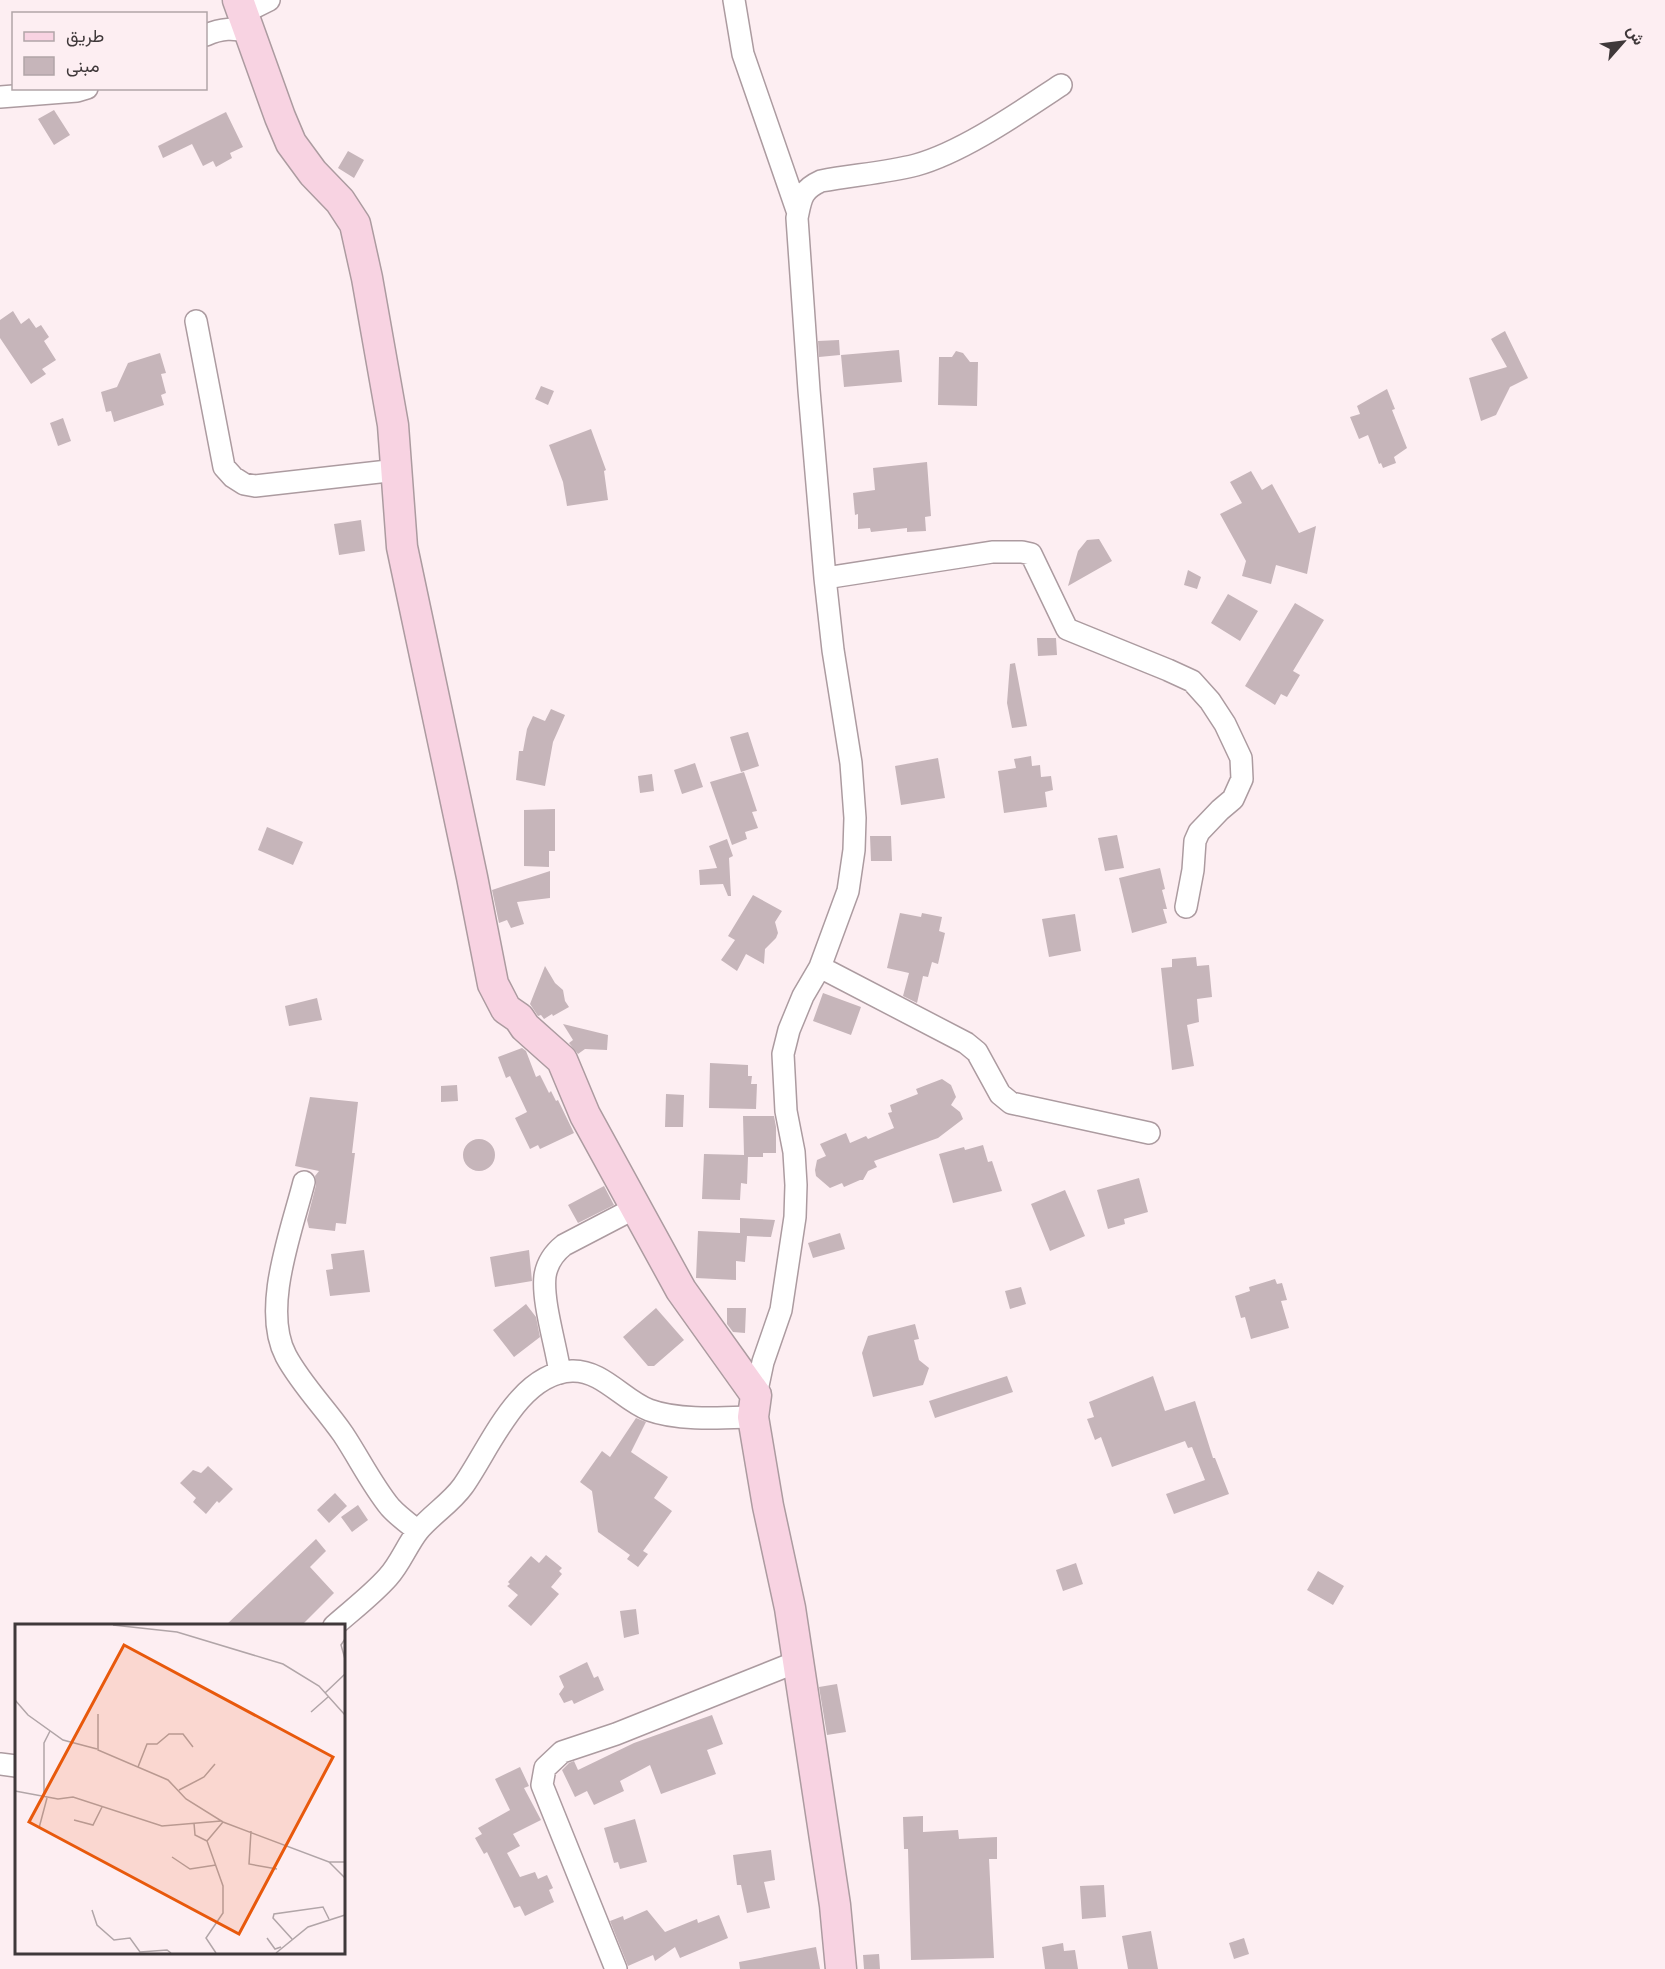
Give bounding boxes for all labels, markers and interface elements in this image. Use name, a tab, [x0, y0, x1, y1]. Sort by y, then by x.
legend	[12, 12, 207, 90]
north arrow	[1593, 12, 1653, 72]
text: ش	[1622, 22, 1649, 49]
text: طريق	[66, 25, 104, 47]
text: مبنى	[66, 55, 100, 77]
inset map	[15, 1624, 345, 1954]

